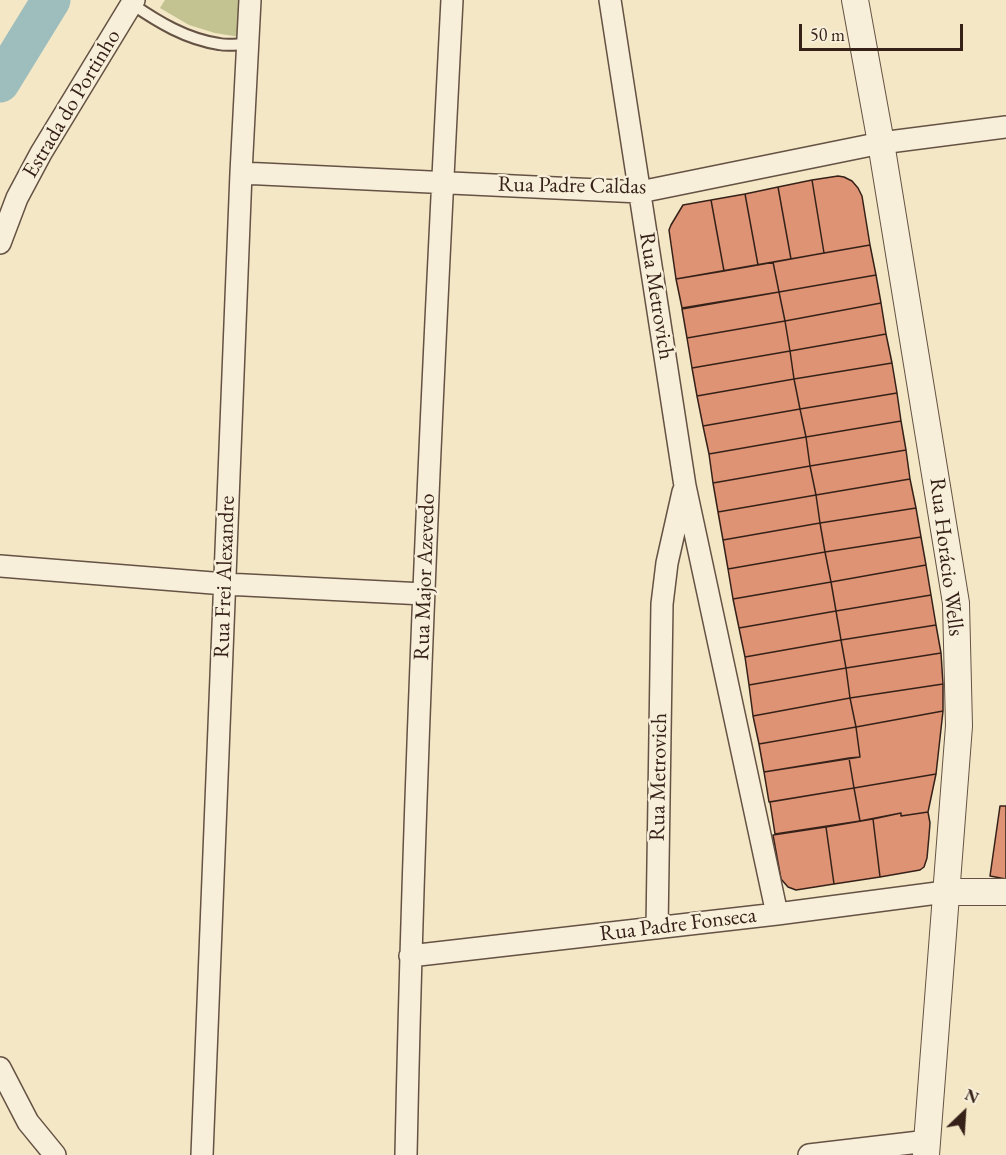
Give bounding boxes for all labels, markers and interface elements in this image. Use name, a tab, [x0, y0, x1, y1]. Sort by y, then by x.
scale bar	[802, 12, 966, 50]
text: 50 m	[810, 23, 845, 46]
street label: Estrada do Portinho	[17, 25, 127, 183]
street label: Rua Padre Caldas	[498, 172, 646, 200]
street label: Rua Metrovich	[633, 230, 679, 362]
street label: Rua Horácio Wells	[923, 476, 969, 638]
street label: Rua Major Azevedo	[409, 493, 441, 661]
street label: Rua Frei Alexandre	[209, 495, 241, 659]
street label: Rua Metrovich	[645, 713, 673, 841]
street label: Rua Padre Fonseca	[598, 902, 758, 948]
north arrow	[934, 1083, 994, 1143]
text: N	[962, 1084, 982, 1108]

